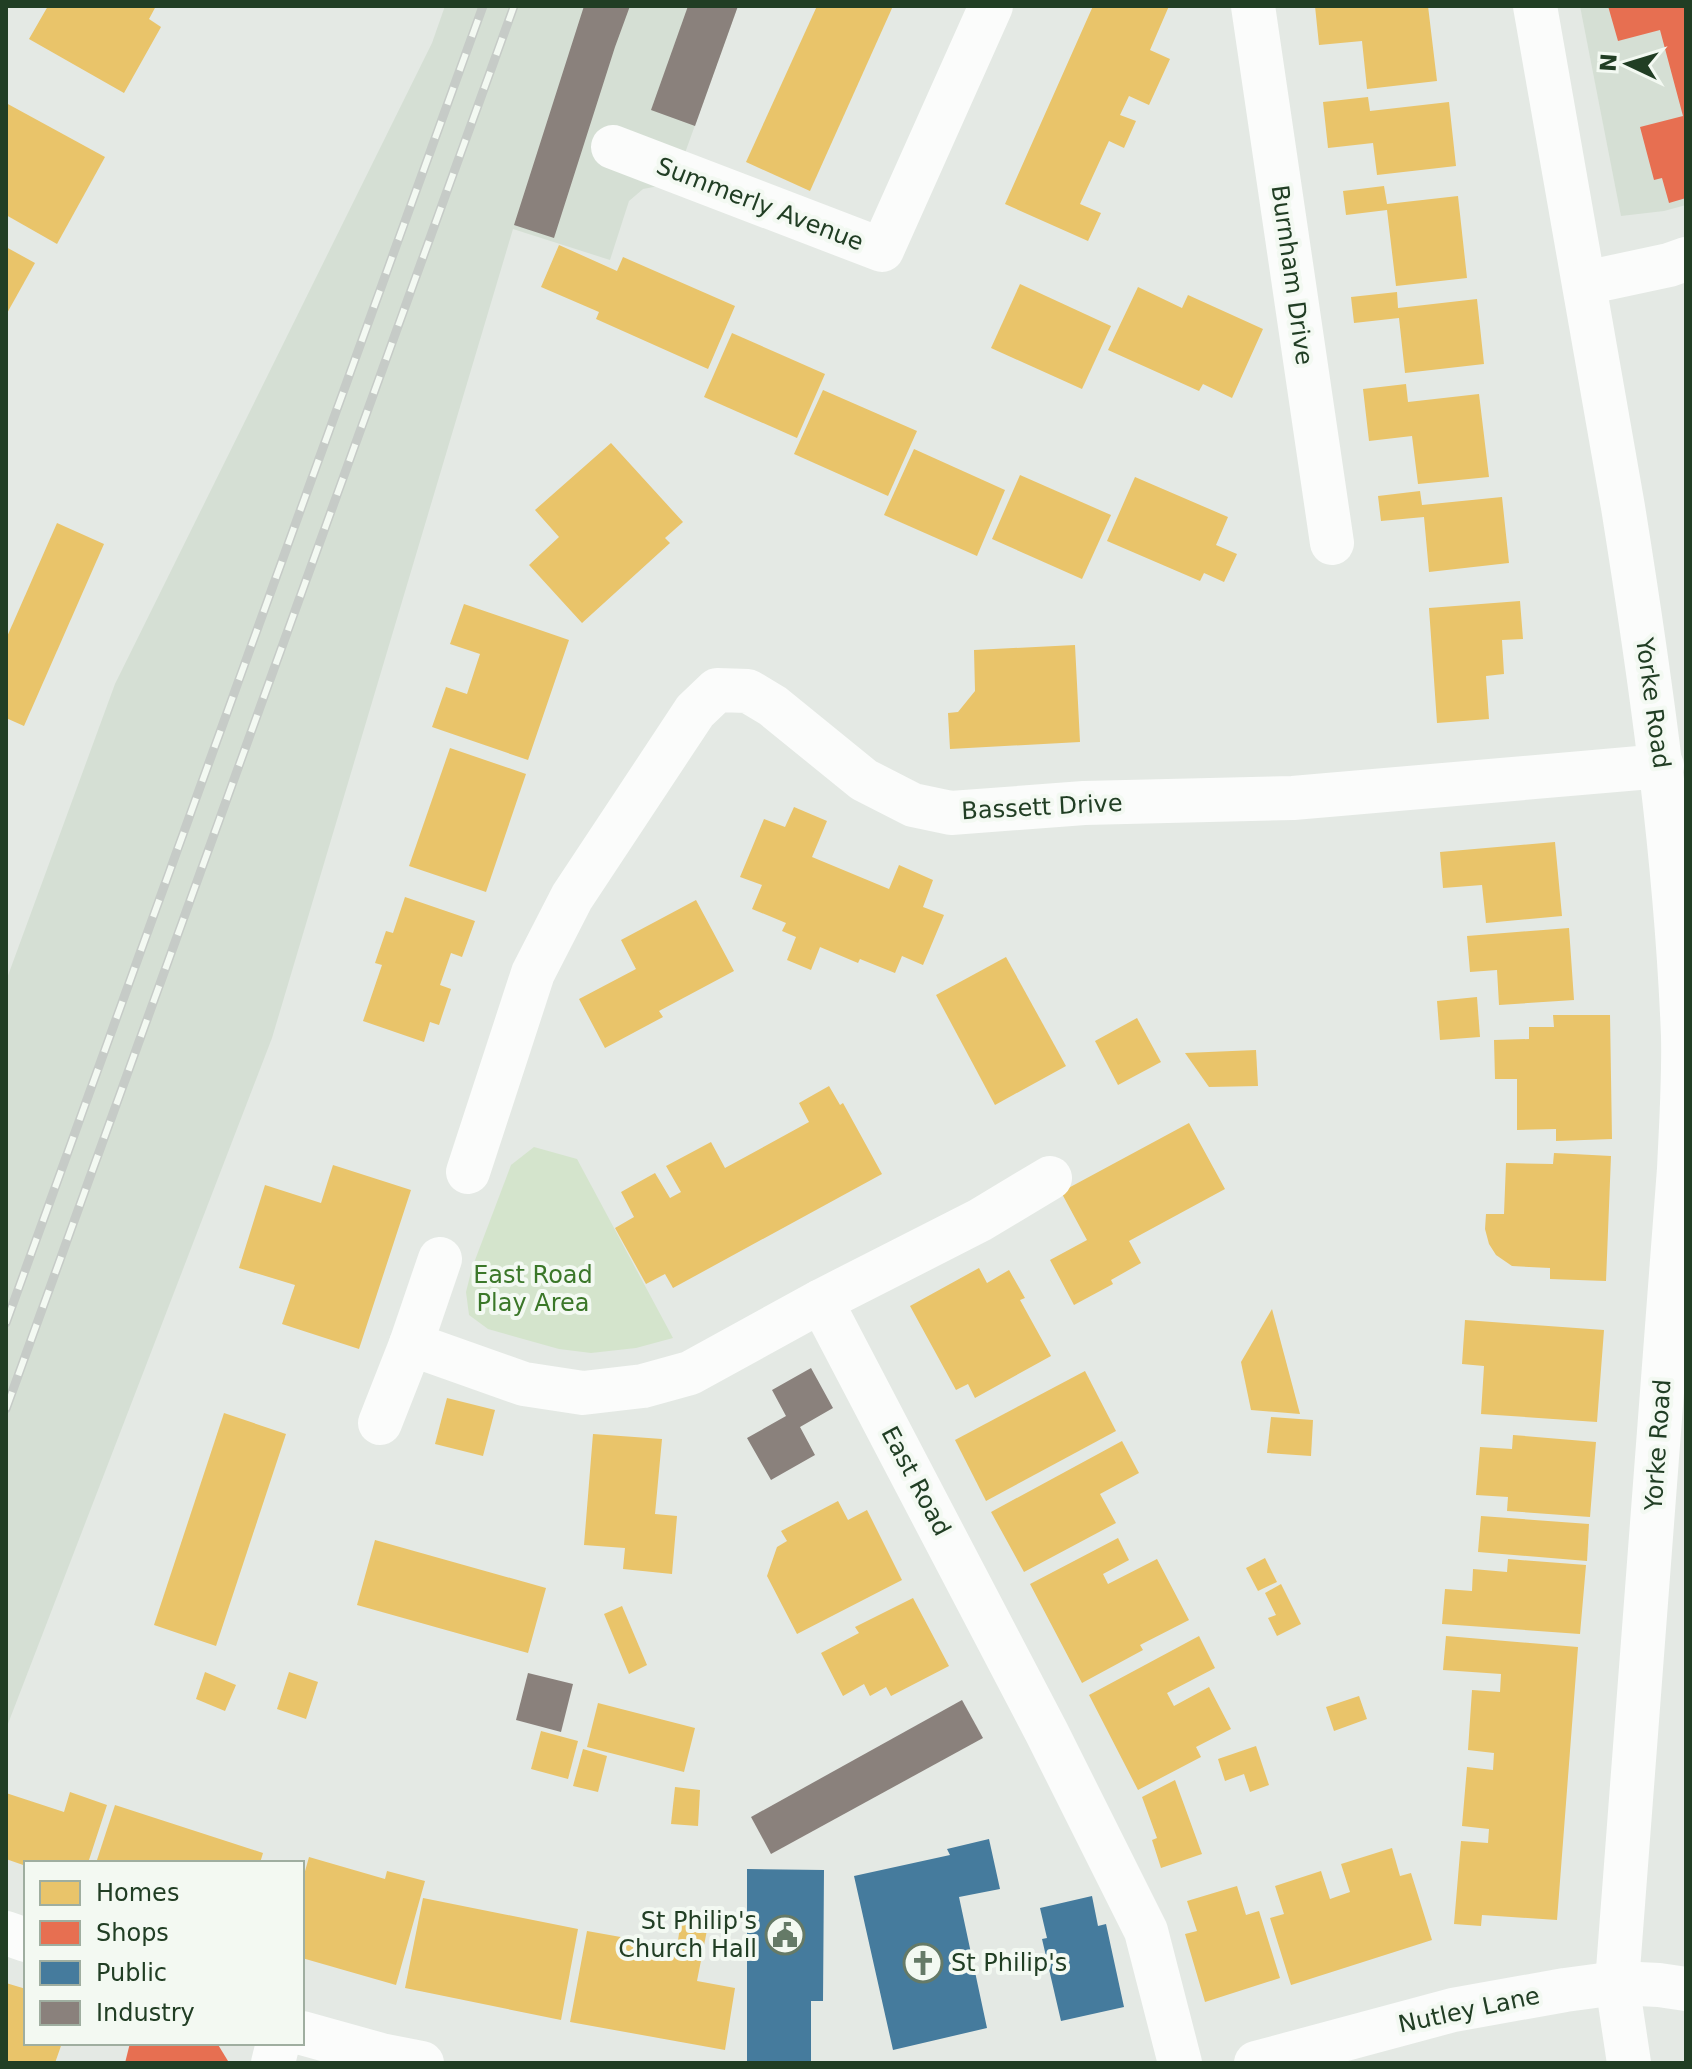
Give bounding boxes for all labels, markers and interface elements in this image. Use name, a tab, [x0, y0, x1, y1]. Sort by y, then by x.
north arrow	[1588, 24, 1668, 104]
text: N	[1595, 53, 1622, 73]
street label: Summerly Avenue	[653, 152, 867, 256]
street label: Burnham Drive	[1266, 183, 1318, 367]
street label: Yorke Road	[1630, 635, 1676, 770]
street label: Bassett Drive	[961, 789, 1123, 825]
park label: East Road Play Area	[473, 1261, 593, 1317]
street label: Yorke Road	[1639, 1378, 1677, 1513]
street label: East Road	[876, 1422, 956, 1540]
legend	[24, 1861, 304, 2045]
text: Homes	[96, 1879, 179, 1907]
place label: St Philip's Church Hall	[618, 1907, 757, 1963]
public building icon: St Philip's Church Hall	[764, 1914, 806, 1956]
text: Shops	[96, 1919, 169, 1947]
church icon: St Philip's	[902, 1942, 944, 1984]
place label: St Philip's	[951, 1949, 1067, 1977]
text: Public	[96, 1959, 167, 1987]
street label: Nutley Lane	[1396, 1981, 1542, 2039]
text: Industry	[96, 1999, 195, 2027]

